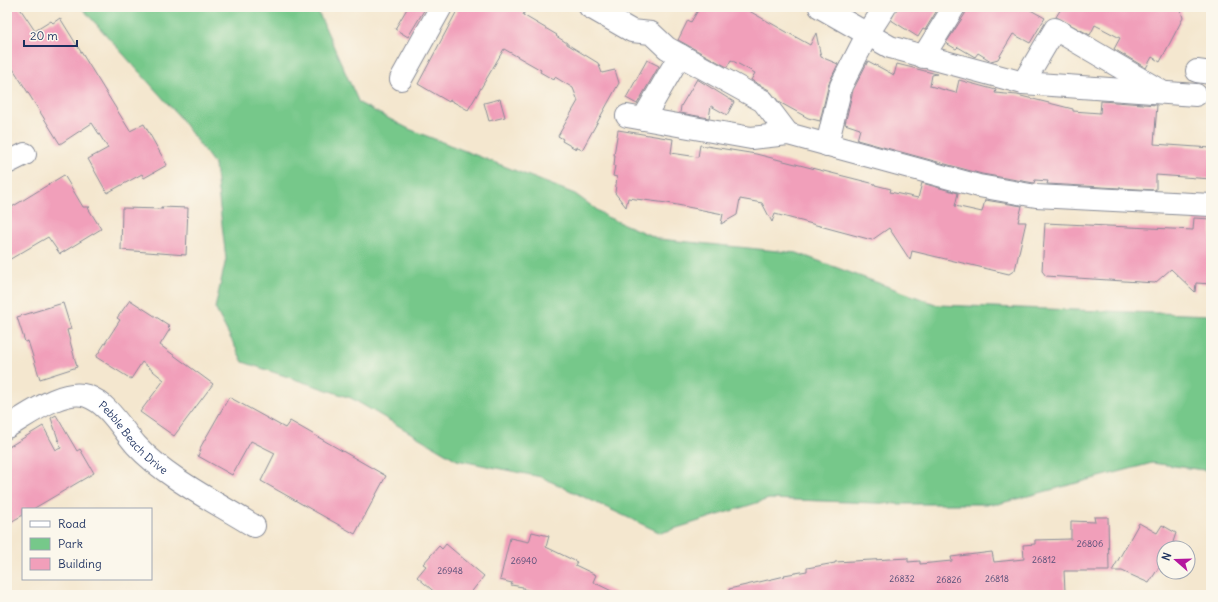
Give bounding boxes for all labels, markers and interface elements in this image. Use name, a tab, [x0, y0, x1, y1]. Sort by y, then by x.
scale bar	[24, 22, 77, 48]
text: 20 m	[30, 28, 58, 43]
street label: Pebble Beach Drive	[96, 398, 171, 477]
legend	[22, 508, 152, 580]
text: Road	[58, 516, 86, 531]
text: Park	[58, 536, 83, 551]
house number: 26806	[1077, 538, 1103, 549]
north arrow	[1156, 540, 1196, 580]
text: N	[1159, 551, 1174, 563]
house number: 26812	[1032, 554, 1056, 565]
house number: 26940	[511, 555, 537, 566]
text: Building	[58, 556, 102, 571]
house number: 26948	[437, 565, 463, 576]
house number: 26832	[889, 573, 915, 584]
house number: 26818	[985, 573, 1009, 584]
house number: 26826	[936, 574, 962, 585]

